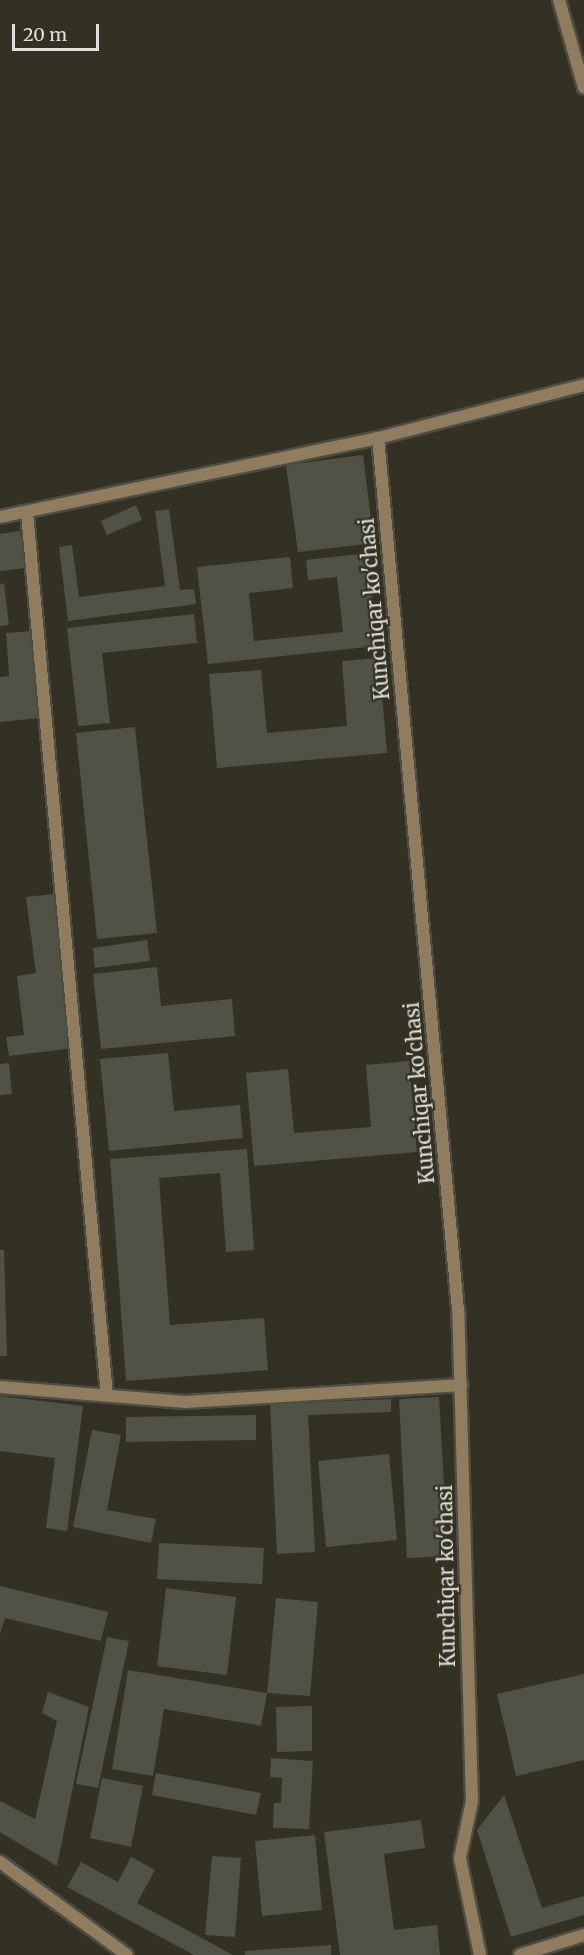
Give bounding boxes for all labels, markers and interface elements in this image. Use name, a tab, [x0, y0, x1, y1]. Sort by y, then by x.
scale bar	[15, 12, 102, 50]
text: 20 m	[23, 23, 67, 46]
street label: Kunchiqar ko'chasi	[354, 517, 394, 701]
street label: Kunchiqar ko'chasi	[399, 1001, 439, 1185]
street label: Kunchiqar ko'chasi	[432, 1485, 460, 1667]

